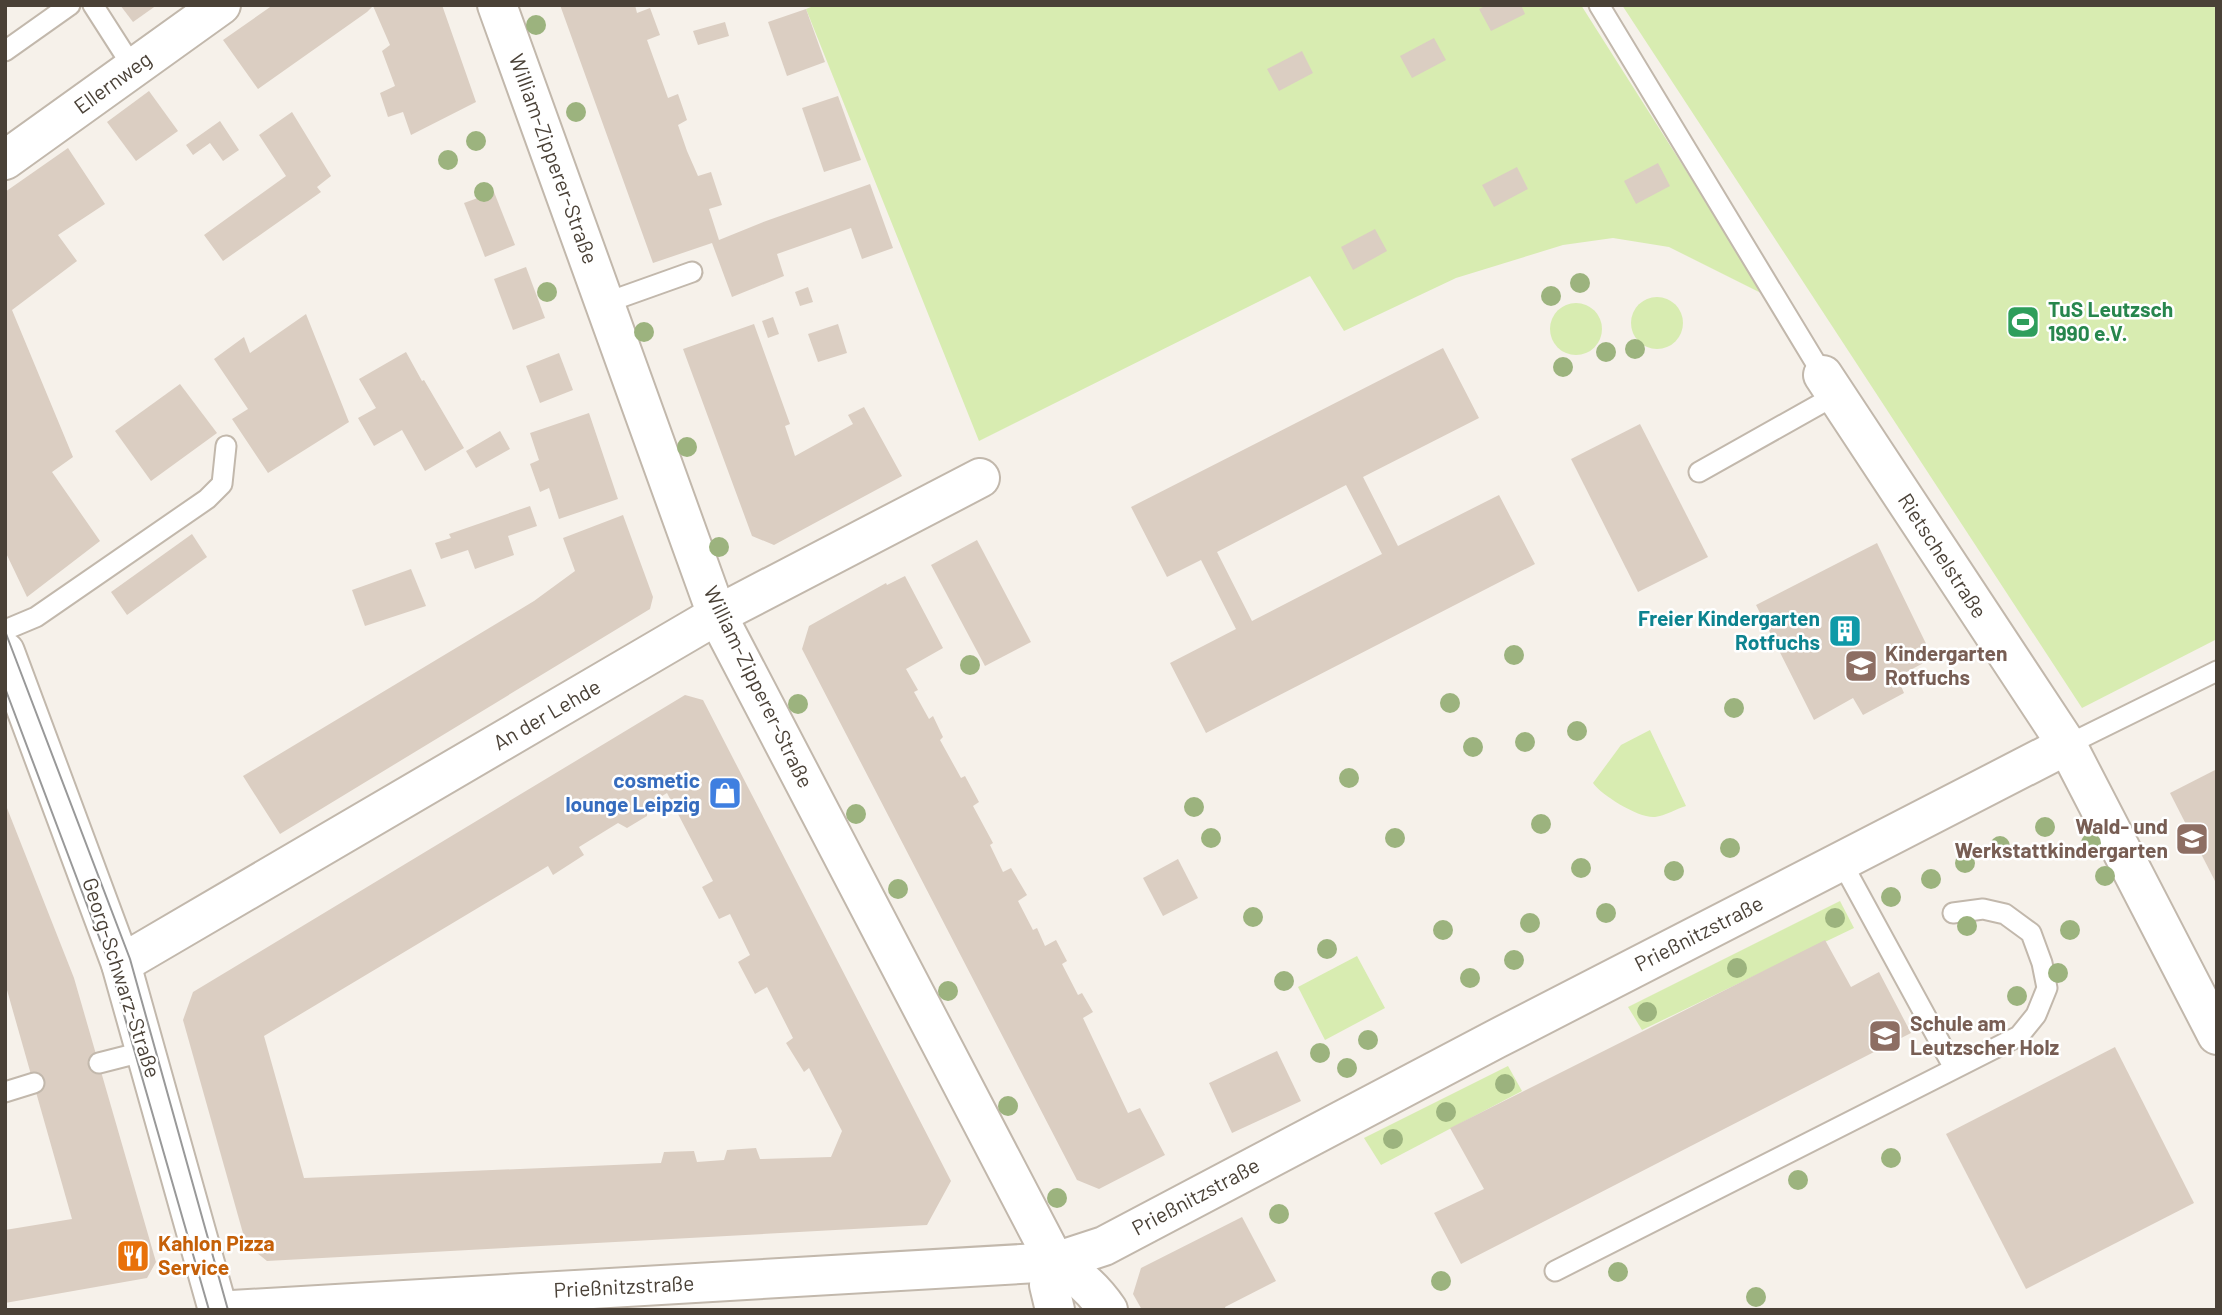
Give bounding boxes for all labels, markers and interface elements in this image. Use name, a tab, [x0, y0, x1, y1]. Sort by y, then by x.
street label: Ellernweg	[69, 45, 156, 118]
street label: William-Zipperer-Straße	[505, 50, 604, 267]
place label: TuS Leutzsch 1990 e.V.	[2048, 296, 2173, 345]
sports icon: TuS Leutzsch 1990 e.V.	[2004, 303, 2042, 341]
street label: Rietschelstraße	[1894, 488, 1993, 622]
street label: William-Zipperer-Straße	[699, 581, 819, 792]
place label: Freier Kindergarten Rotfuchs	[1638, 605, 1820, 654]
building icon: Freier Kindergarten Rotfuchs	[1826, 612, 1864, 650]
place label: Kindergarten Rotfuchs	[1885, 640, 2008, 689]
school or university icon: Kindergarten Rotfuchs	[1842, 647, 1880, 685]
street label: An der Lehde	[488, 673, 604, 754]
place label: cosmetic lounge Leipzig	[565, 767, 700, 816]
shop icon: cosmetic lounge Leipzig	[706, 774, 744, 812]
place label: Wald- und Werkstattkindergarten	[1954, 813, 2168, 862]
school or university icon: Wald- und Werkstattkindergarten	[2173, 820, 2211, 858]
street label: Georg-Schwarz-Straße	[78, 874, 167, 1081]
street label: Prießnitzstraße	[1630, 890, 1767, 976]
place label: Schule am Leutzscher Holz	[1910, 1010, 2060, 1059]
school or university icon: Schule am Leutzscher Holz	[1866, 1017, 1904, 1055]
street label: Prießnitzstraße	[1127, 1152, 1263, 1240]
place label: Kahlon Pizza Service	[158, 1230, 275, 1279]
restaurant icon: Kahlon Pizza Service	[114, 1237, 152, 1275]
street label: Prießnitzstraße	[553, 1269, 695, 1302]

